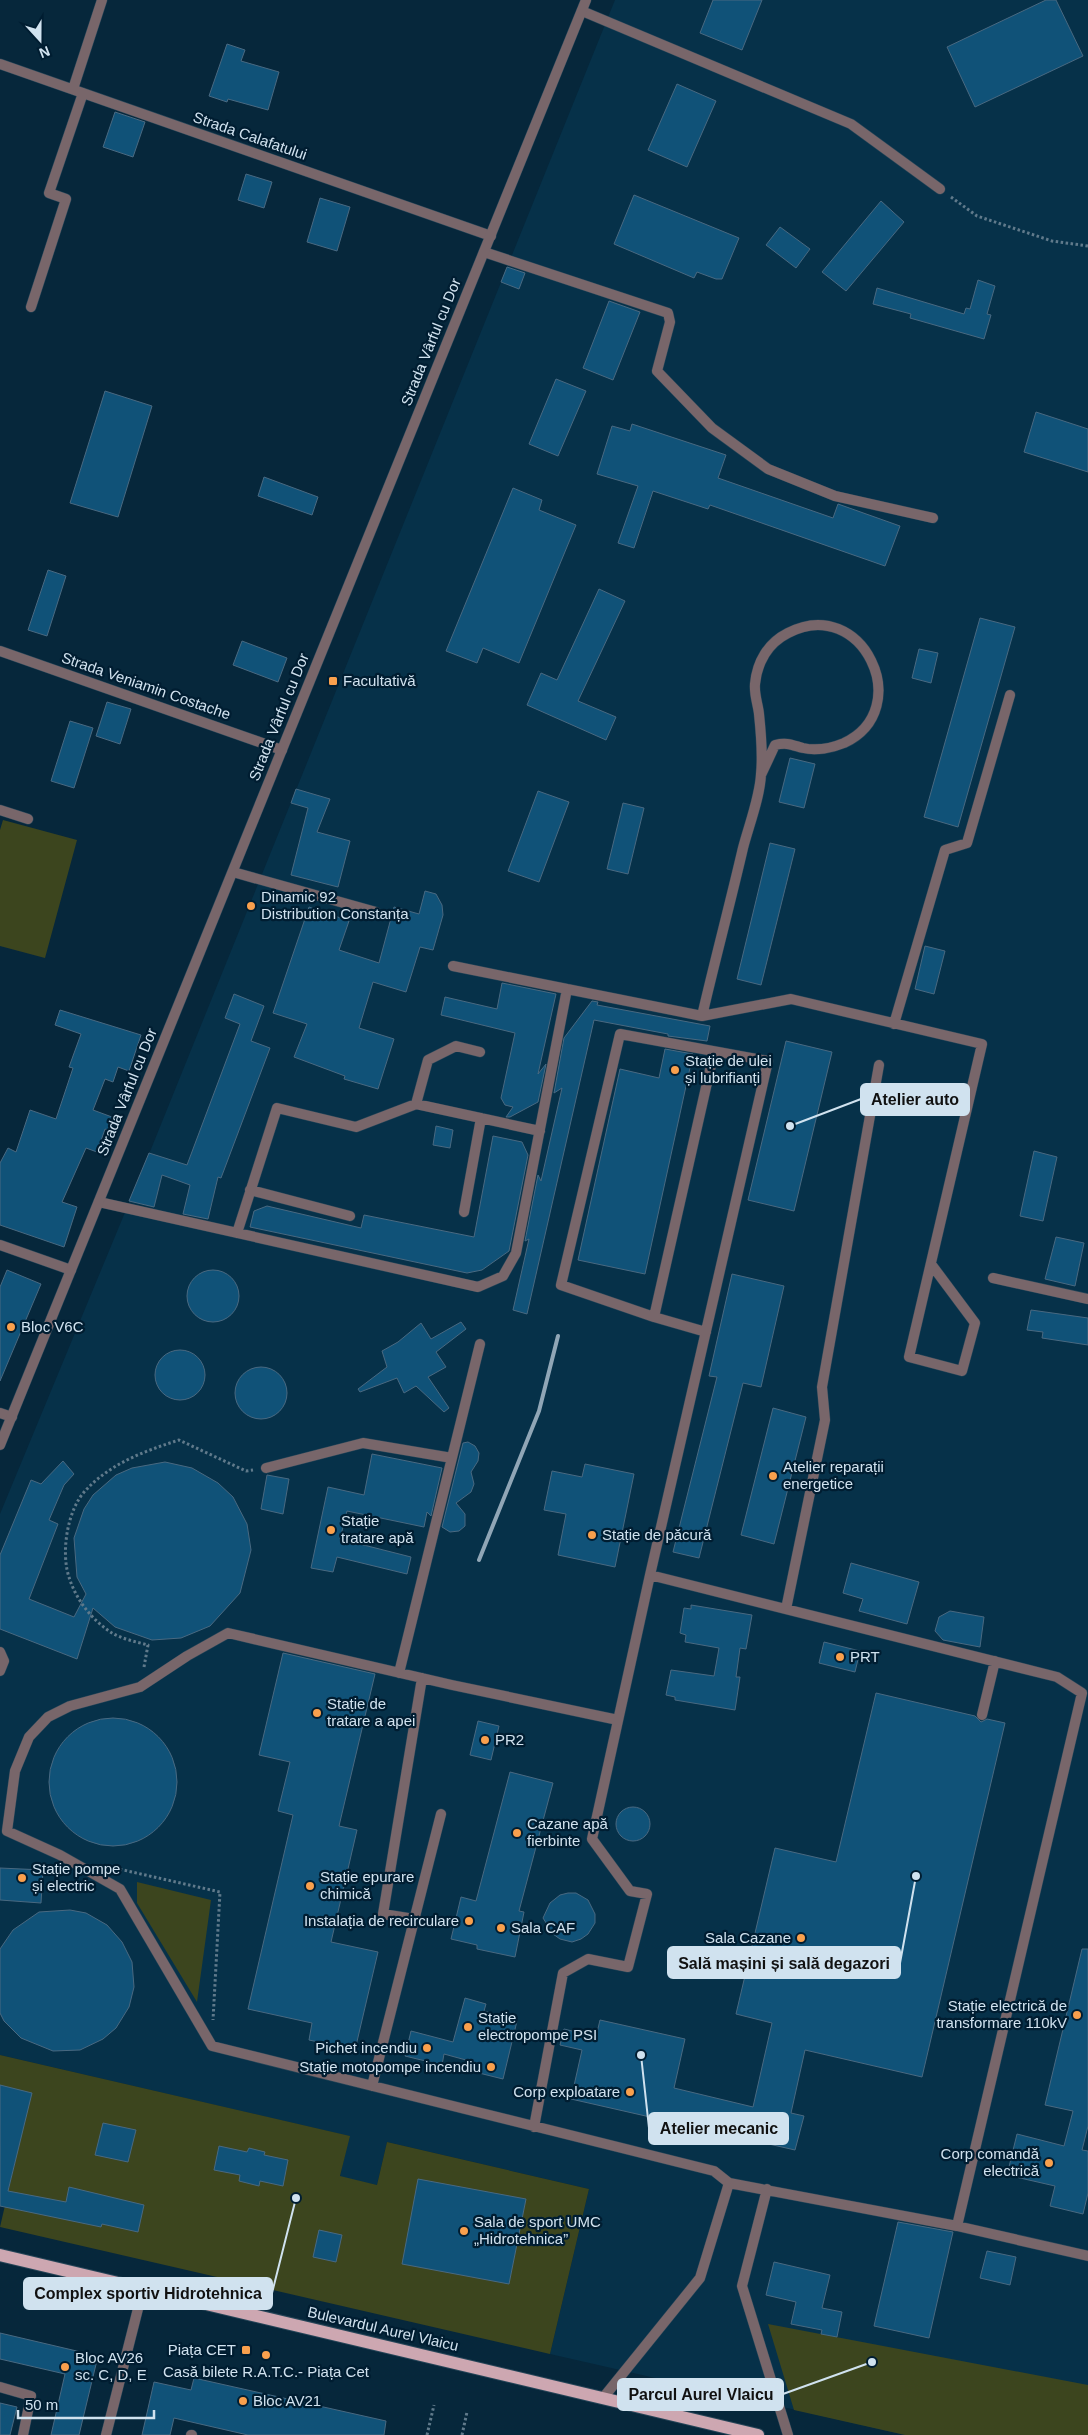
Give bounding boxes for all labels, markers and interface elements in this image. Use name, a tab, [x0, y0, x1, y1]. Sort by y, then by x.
north arrow	[15, 15, 65, 65]
text: N	[37, 43, 52, 61]
street label: Strada Calafatului	[191, 108, 309, 163]
street label: Strada Vârful cu Dor	[397, 276, 464, 408]
street label: Strada Veniamin Costache	[59, 649, 233, 722]
street label: Strada Vârful cu Dor	[245, 651, 312, 783]
place label: Facultativă	[343, 672, 416, 689]
marker: Facultativă	[327, 675, 339, 687]
place label: Dinamic 92 Distribution Constanța	[261, 888, 409, 922]
marker: Dinamic 92 Distribution Constanța	[245, 900, 257, 912]
street label: Strada Vârful cu Dor	[93, 1026, 160, 1158]
place label: Stație de ulei și lubrifianți	[685, 1052, 772, 1086]
marker: Stație de ulei și lubrifianți	[669, 1064, 681, 1076]
callout: Atelier auto	[861, 1084, 969, 1115]
text: Atelier auto	[871, 1091, 959, 1108]
place label: Bloc V6C	[21, 1318, 84, 1335]
marker: Bloc V6C	[5, 1321, 17, 1333]
place label: Atelier reparații energetice	[783, 1458, 884, 1492]
marker: Atelier reparații energetice	[767, 1470, 779, 1482]
place label: Stație tratare apă	[341, 1512, 414, 1546]
marker: Stație tratare apă	[325, 1524, 337, 1536]
place label: Stație de păcură	[602, 1526, 712, 1543]
marker: Stație de păcură	[586, 1529, 598, 1541]
place label: PRT	[850, 1648, 880, 1665]
marker: PRT	[834, 1651, 846, 1663]
place label: Stație de tratare a apei	[327, 1695, 415, 1729]
marker: Stație de tratare a apei	[311, 1707, 323, 1719]
place label: PR2	[495, 1731, 524, 1748]
marker: PR2	[479, 1734, 491, 1746]
place label: Cazane apă fierbinte	[527, 1815, 609, 1849]
marker: Cazane apă fierbinte	[511, 1827, 523, 1839]
place label: Stație pompe și electric	[32, 1860, 120, 1894]
place label: Stație epurare chimică	[320, 1868, 414, 1902]
marker: Stație pompe și electric	[16, 1872, 28, 1884]
marker: Stație epurare chimică	[304, 1880, 316, 1892]
place label: Instalația de recirculare	[304, 1912, 459, 1929]
marker: Instalația de recirculare	[463, 1915, 475, 1927]
place label: Sala CAF	[511, 1919, 575, 1936]
marker: Sala CAF	[495, 1922, 507, 1934]
place label: Sala Cazane	[705, 1929, 791, 1946]
marker: Sala Cazane	[795, 1932, 807, 1944]
callout: Sală mașini și sală degazori	[668, 1947, 900, 1978]
text: Sală mașini și sală degazori	[678, 1955, 890, 1972]
place label: Stație electrică de transformare 110kV	[936, 1997, 1067, 2031]
place label: Stație electropompe PSI	[478, 2009, 597, 2043]
marker: Stație electrică de transformare 110kV	[1071, 2009, 1083, 2021]
marker: Stație electropompe PSI	[462, 2021, 474, 2033]
place label: Pichet incendiu	[315, 2039, 417, 2056]
marker: Pichet incendiu	[421, 2042, 433, 2054]
place label: Stație motopompe incendiu	[299, 2058, 481, 2075]
marker: Stație motopompe incendiu	[485, 2061, 497, 2073]
place label: Corp exploatare	[513, 2083, 620, 2100]
marker: Corp exploatare	[624, 2086, 636, 2098]
callout: Atelier mecanic	[649, 2113, 788, 2144]
text: Atelier mecanic	[660, 2120, 778, 2137]
place label: Corp comandă electrică	[941, 2145, 1040, 2179]
marker: Corp comandă electrică	[1043, 2157, 1055, 2169]
place label: Sala de sport UMC „Hidrotehnica”	[474, 2213, 601, 2247]
marker: Sala de sport UMC „Hidrotehnica”	[458, 2225, 470, 2237]
callout: Complex sportiv Hidrotehnica	[24, 2278, 272, 2309]
text: Complex sportiv Hidrotehnica	[34, 2285, 262, 2302]
street label: Bulevardul Aurel Vlaicu	[306, 2303, 460, 2354]
place label: Piața CET	[168, 2341, 236, 2358]
marker: Piața CET	[240, 2344, 252, 2356]
place label: Bloc AV26 sc. C, D, E	[75, 2349, 147, 2383]
marker: Casă bilete R.A.T.C.- Piața Cet	[260, 2349, 272, 2361]
marker: Bloc AV26 sc. C, D, E	[59, 2361, 71, 2373]
place label: Casă bilete R.A.T.C.- Piața Cet	[163, 2363, 370, 2380]
callout: Parcul Aurel Vlaicu	[618, 2379, 783, 2410]
text: Parcul Aurel Vlaicu	[628, 2386, 774, 2403]
scale bar	[18, 2388, 154, 2420]
place label: Bloc AV21	[253, 2392, 321, 2409]
marker: Bloc AV21	[237, 2395, 249, 2407]
text: 50 m	[25, 2396, 58, 2413]

